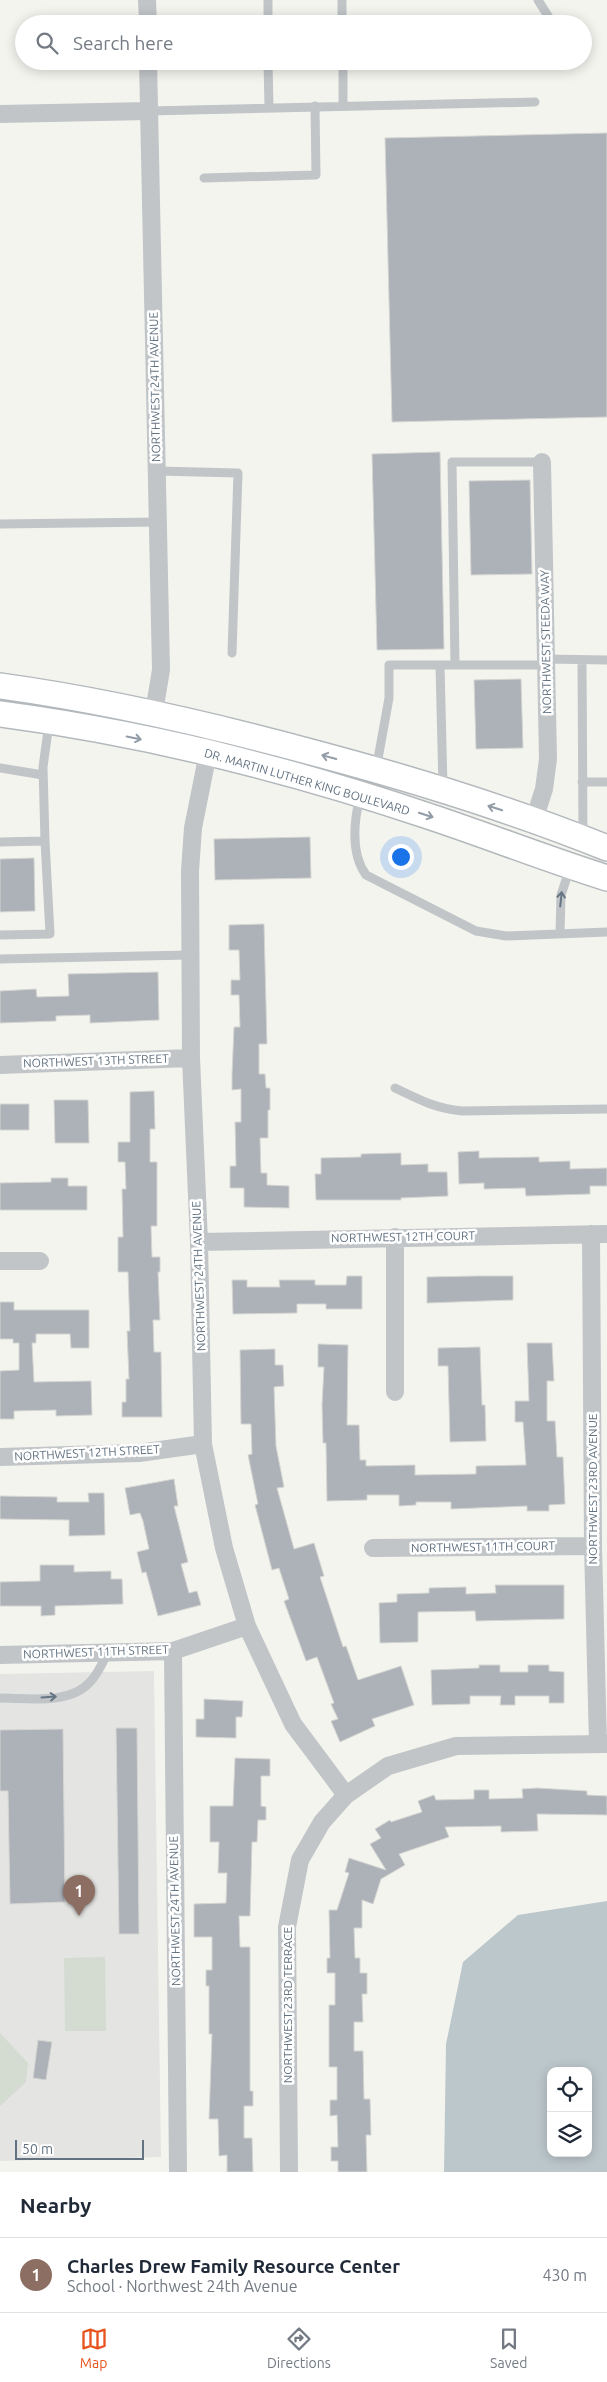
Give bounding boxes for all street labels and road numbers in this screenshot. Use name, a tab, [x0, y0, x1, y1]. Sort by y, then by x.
street label: NORTHWEST 24TH AVENUE	[147, 312, 162, 462]
street label: NORTHWEST STEEDA WAY	[538, 570, 553, 714]
street label: DR. MARTIN LUTHER KING BOULEVARD	[203, 746, 411, 817]
street label: NORTHWEST 13TH STREET	[23, 1051, 169, 1070]
street label: NORTHWEST 24TH AVENUE	[189, 1200, 208, 1351]
street label: NORTHWEST 12TH COURT	[331, 1229, 475, 1244]
street label: NORTHWEST 23RD AVENUE	[586, 1413, 599, 1565]
street label: NORTHWEST 12TH STREET	[14, 1442, 160, 1463]
street label: NORTHWEST 11TH COURT	[411, 1539, 555, 1554]
street label: NORTHWEST 11TH STREET	[23, 1642, 169, 1661]
street label: NORTHWEST 24TH AVENUE	[167, 1836, 182, 1986]
street label: NORTHWEST 23RD TERRACE	[281, 1926, 294, 2083]

